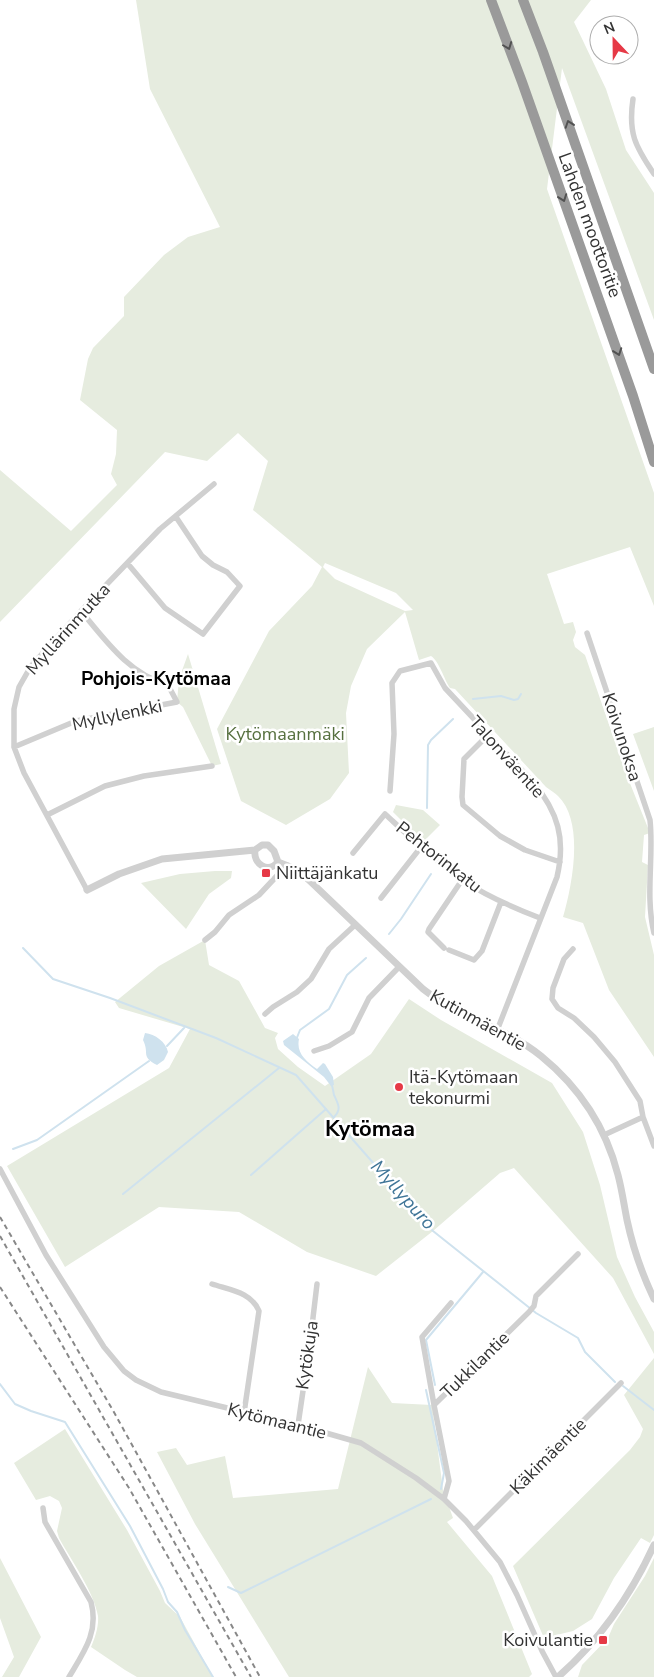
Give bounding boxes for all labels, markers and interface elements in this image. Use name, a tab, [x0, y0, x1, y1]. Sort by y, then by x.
north arrow	[589, 15, 639, 65]
text: N	[601, 18, 618, 39]
one-way arrow	[502, 41, 512, 49]
one-way arrow	[565, 121, 575, 129]
street label: Lahden moottoritie	[553, 149, 627, 301]
one-way arrow	[558, 194, 568, 202]
one-way arrow	[612, 347, 622, 355]
street label: Myllärinmutka	[20, 578, 116, 680]
district label: Pohjois-Kytömaa	[81, 666, 231, 692]
street label: Koivunoksa	[596, 690, 648, 784]
street label: Myllylenkki	[70, 694, 164, 736]
street label: Talonväentie	[464, 711, 550, 803]
park label: Kytömaanmäki	[225, 722, 345, 746]
street label: Pehtorinkatu	[391, 816, 487, 898]
place label: Niittäjänkatu	[276, 861, 378, 885]
marker: Niittäjänkatu	[260, 867, 272, 879]
street label: Kutinmäentie	[426, 984, 530, 1056]
place label: Itä-Kytömaan tekonurmi	[409, 1065, 518, 1110]
marker: Itä-Kytömaan tekonurmi	[393, 1081, 405, 1093]
district label: Kytömaa	[325, 1114, 415, 1144]
water label: Myllypuro	[365, 1154, 441, 1236]
street label: Kytökuja	[290, 1319, 324, 1391]
street label: Tukkilantie	[435, 1326, 515, 1404]
street label: Kytömaantie	[225, 1397, 329, 1445]
street label: Käkimäentie	[505, 1413, 591, 1499]
place label: Koivulantie	[503, 1628, 593, 1652]
marker: Koivulantie	[597, 1634, 609, 1646]

